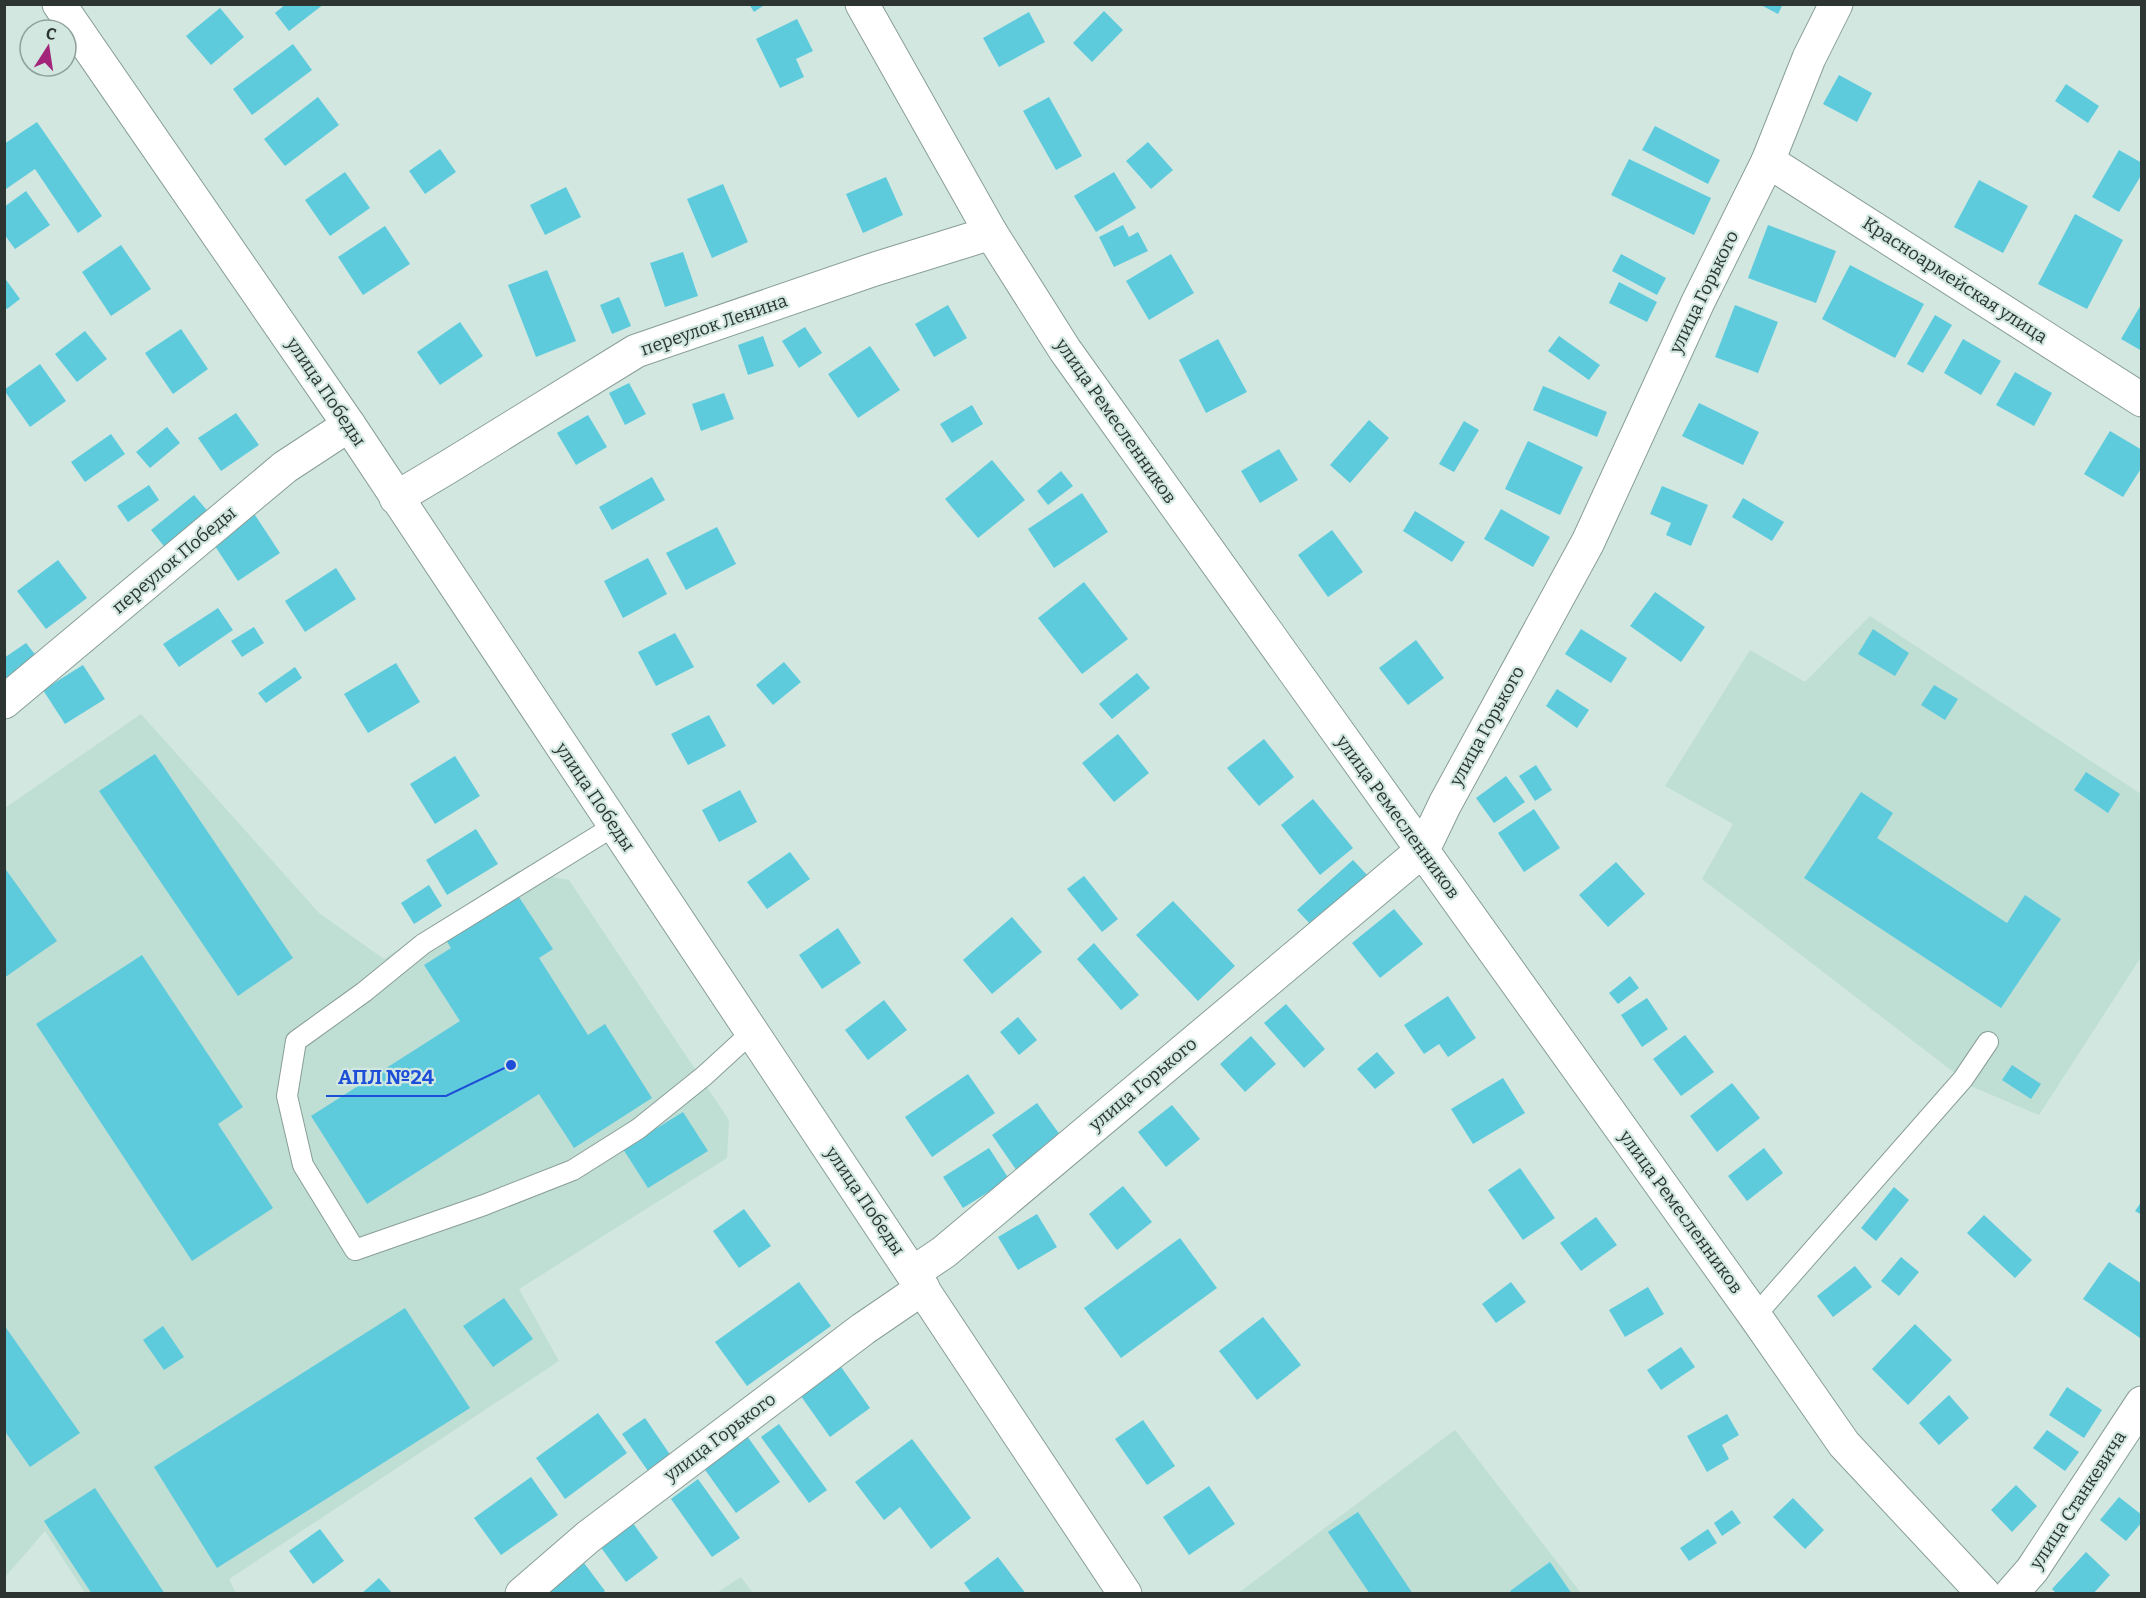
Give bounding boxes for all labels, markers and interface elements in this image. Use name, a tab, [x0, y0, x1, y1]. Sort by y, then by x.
north arrow	[18, 18, 78, 78]
text: С	[44, 23, 58, 44]
street label: Красноармейская улица	[1859, 212, 2052, 348]
street label: улица Горького	[1664, 227, 1743, 358]
street label: переулок Ленина	[638, 290, 790, 360]
street label: улица Победы	[281, 333, 370, 450]
street label: улица Ремесленников	[1050, 333, 1181, 508]
street label: переулок Победы	[107, 502, 241, 618]
street label: улица Горького	[1444, 662, 1529, 791]
street label: улица Ремесленников	[1331, 730, 1465, 903]
street label: улица Победы	[550, 738, 639, 855]
street label: улица Горького	[1084, 1033, 1201, 1136]
callout: АПЛ №24	[326, 1058, 446, 1096]
text: АПЛ №24	[338, 1065, 434, 1089]
street label: улица Ремесленников	[1614, 1125, 1748, 1298]
street label: улица Победы	[820, 1142, 909, 1259]
street label: улица Горького	[659, 1388, 780, 1487]
street label: улица Станкевича	[2025, 1427, 2131, 1574]

